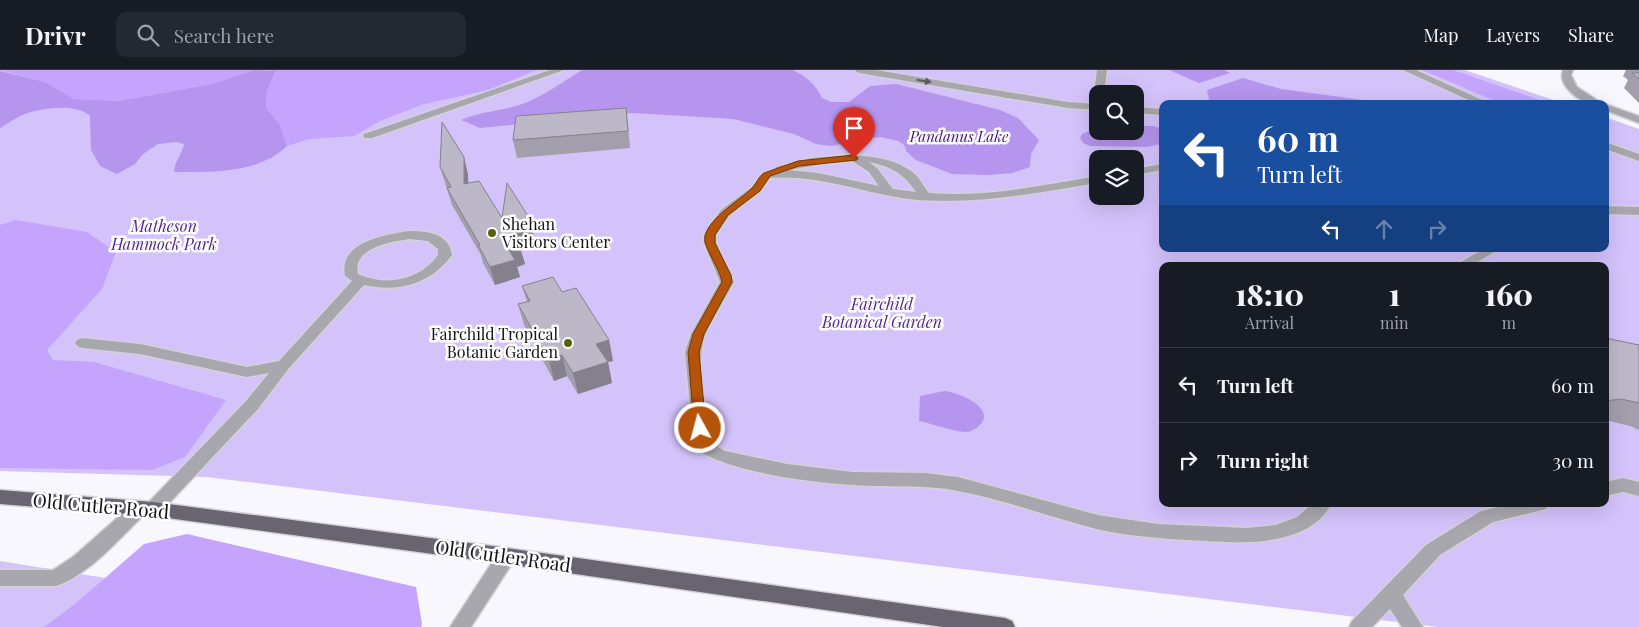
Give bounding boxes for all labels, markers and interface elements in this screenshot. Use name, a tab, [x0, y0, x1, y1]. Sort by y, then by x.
search box	[116, 12, 466, 57]
text: Drivr	[25, 19, 86, 51]
icon: search	[134, 21, 162, 49]
text: Search here	[174, 22, 274, 48]
text: Map	[1423, 23, 1458, 47]
text: Layers	[1486, 23, 1540, 47]
text: Share	[1568, 23, 1614, 47]
one-way arrow	[916, 77, 932, 85]
map controls	[1089, 85, 1144, 205]
button: search	[1089, 85, 1144, 140]
pin	[833, 107, 875, 158]
icon: arrive	[840, 114, 868, 142]
text: 60 m	[1257, 114, 1339, 161]
icon: left	[1174, 120, 1239, 185]
water label: Pandanus Lake	[909, 126, 1009, 146]
button: layers	[1089, 150, 1144, 205]
text: Turn left	[1257, 159, 1342, 189]
place label: Shehan Visitors Center	[501, 213, 610, 252]
park label: Matheson Hammock Park	[110, 215, 217, 254]
icon: left	[1317, 215, 1345, 243]
icon: ahead	[1370, 215, 1398, 243]
icon: right	[1423, 215, 1451, 243]
marker: Shehan Visitors Center	[486, 227, 498, 239]
text: 18:10	[1235, 274, 1304, 314]
text: 1	[1388, 274, 1400, 314]
text: 160	[1484, 274, 1533, 314]
park label: Fairchild Botanical Garden	[821, 293, 942, 332]
text: Arrival	[1245, 312, 1294, 333]
text: min	[1380, 312, 1408, 333]
text: m	[1502, 312, 1516, 333]
place label: Fairchild Tropical Botanic Garden	[431, 323, 558, 362]
marker: Fairchild Tropical Botanic Garden	[562, 337, 574, 349]
icon: left	[1174, 371, 1202, 399]
text: Turn left	[1217, 372, 1294, 398]
text: 60 m	[1551, 372, 1594, 398]
position arrow	[673, 401, 725, 453]
icon: right	[1174, 446, 1202, 474]
text: Turn right	[1217, 447, 1309, 473]
text: 30 m	[1552, 447, 1594, 473]
street label: Old Cutler Road	[32, 486, 170, 524]
street label: Old Cutler Road	[434, 533, 573, 577]

